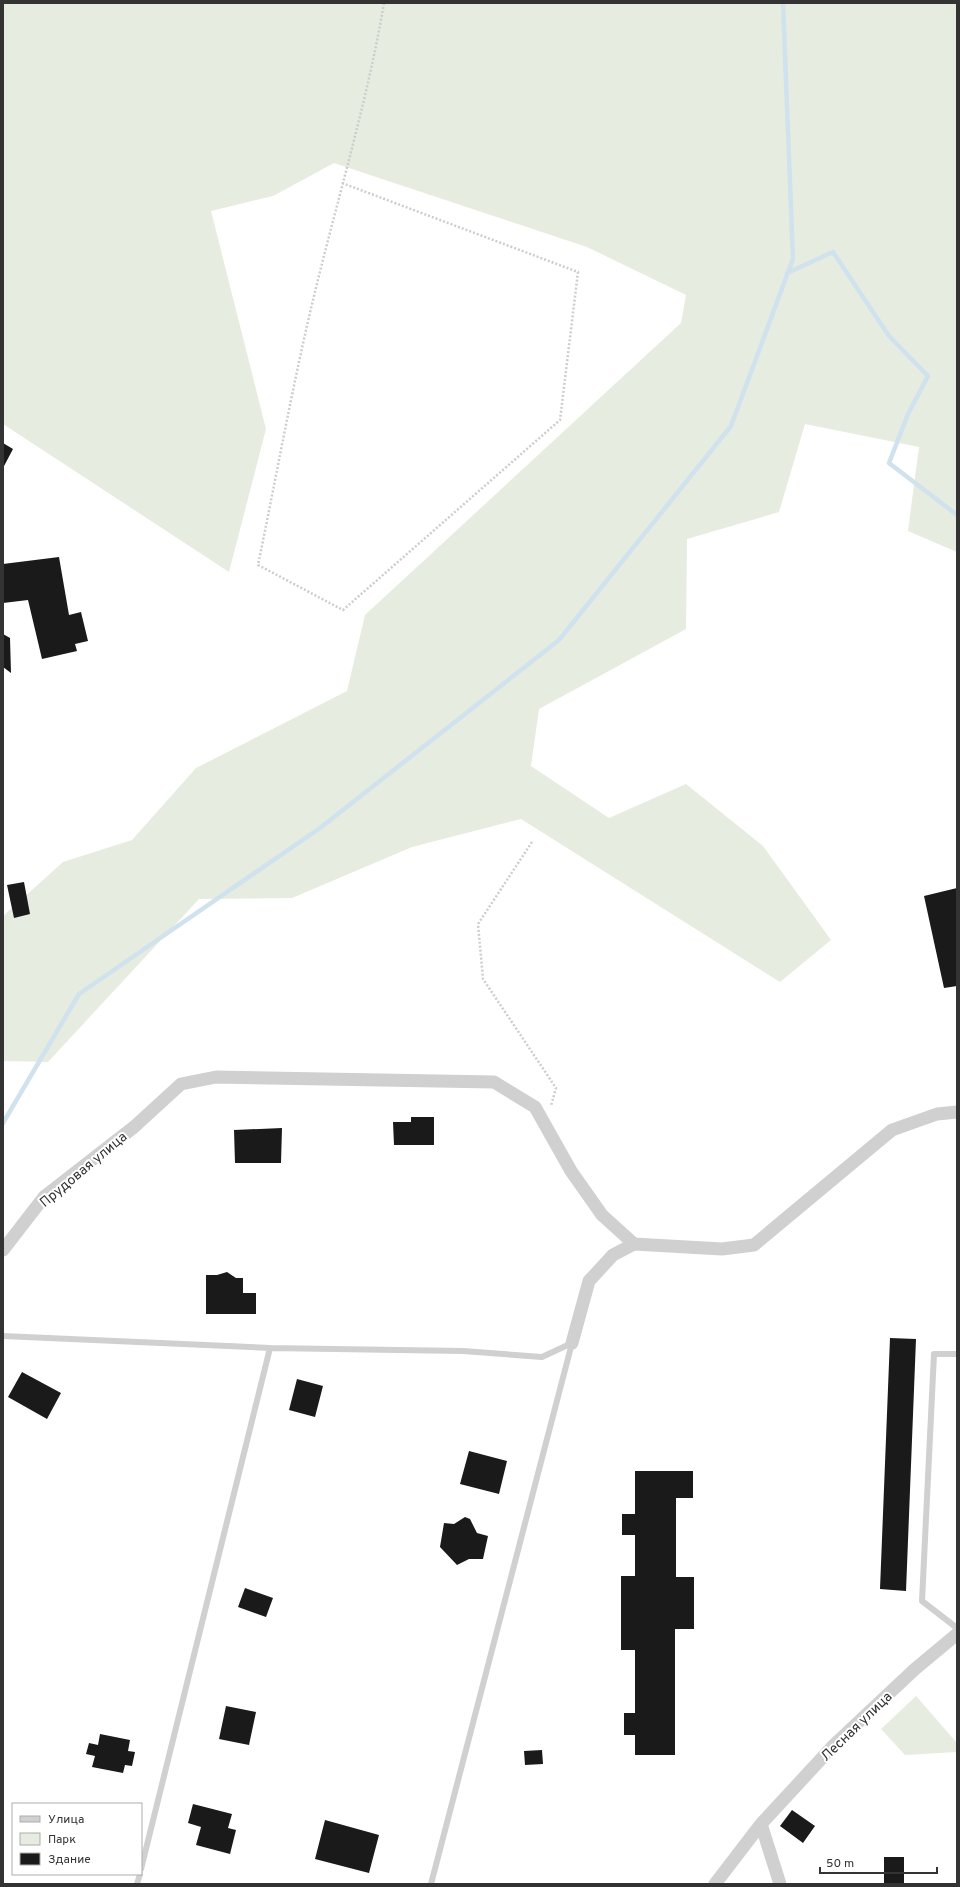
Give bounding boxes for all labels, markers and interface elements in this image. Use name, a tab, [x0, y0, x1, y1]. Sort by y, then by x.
street label: Прудовая улица	[37, 1129, 131, 1212]
street label: Лесная улица	[818, 1689, 896, 1765]
legend	[12, 1803, 142, 1875]
text: Улица	[48, 1812, 84, 1828]
text: Парк	[48, 1832, 76, 1848]
scale bar	[820, 1849, 937, 1875]
text: Здание	[48, 1852, 91, 1868]
text: 50 m	[826, 1856, 854, 1872]

